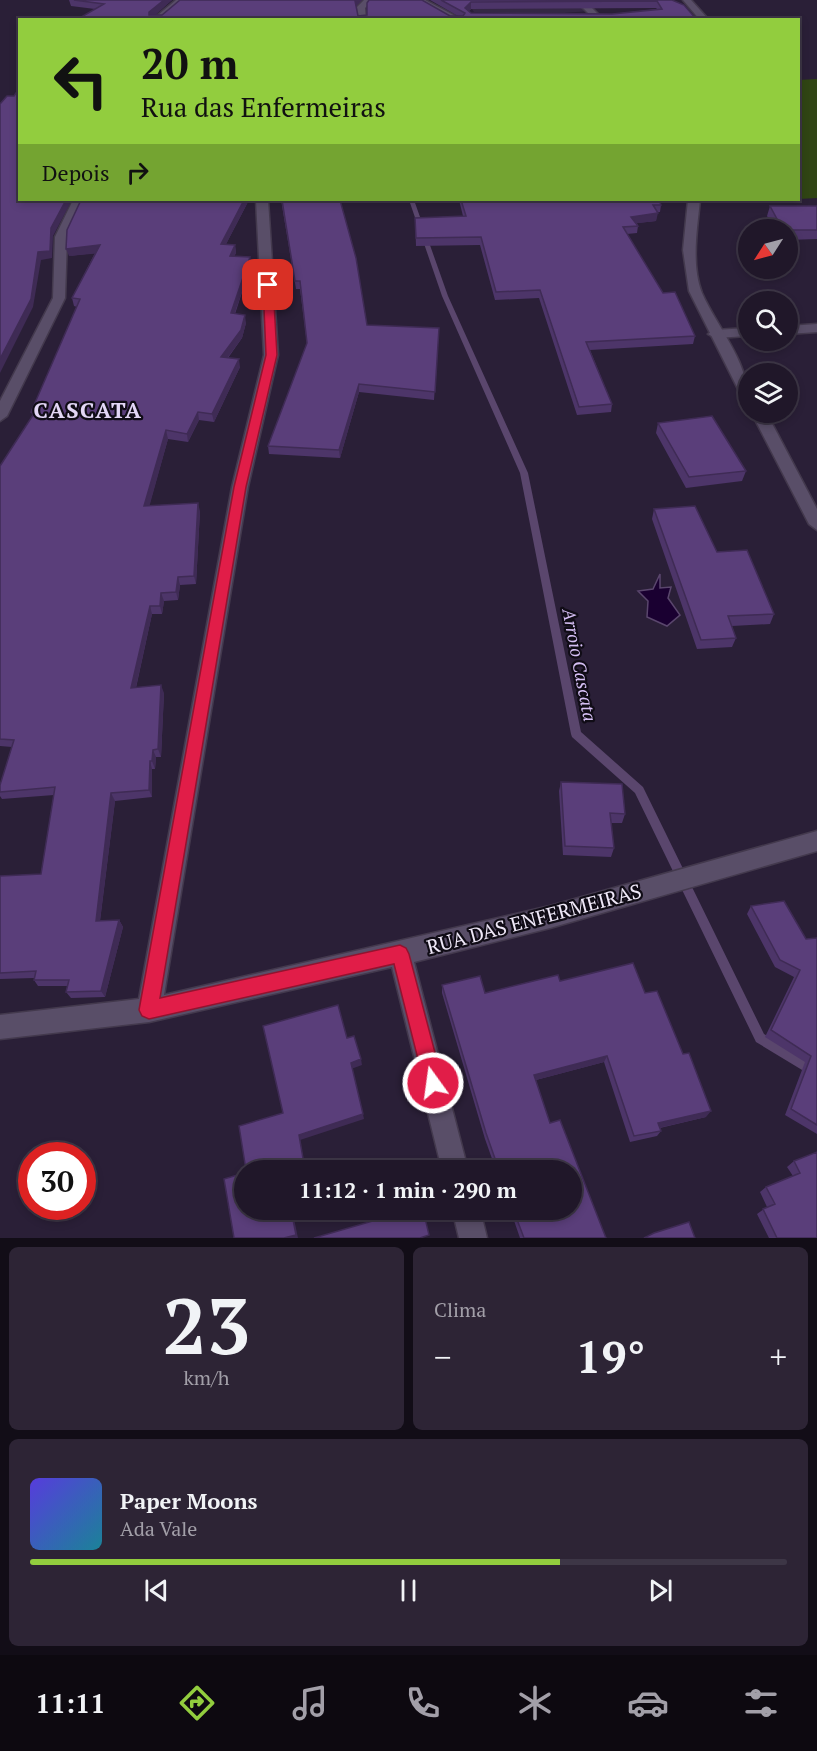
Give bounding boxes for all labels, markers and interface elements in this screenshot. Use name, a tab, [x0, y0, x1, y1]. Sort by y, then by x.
text: 20 m	[141, 35, 239, 91]
icon: left	[42, 42, 120, 120]
text: Rua das Enfermeiras	[141, 89, 386, 125]
icon: right	[121, 156, 154, 189]
text: Depois	[42, 158, 109, 187]
north arrow	[738, 219, 798, 279]
map controls	[738, 219, 798, 423]
pin	[242, 259, 293, 310]
icon: arrive	[251, 268, 284, 301]
button: search	[738, 291, 798, 351]
button: layers	[738, 363, 798, 423]
district label: CASCATA	[33, 395, 143, 424]
water label: Arroio Cascata	[557, 605, 603, 723]
street label: RUA DAS ENFERMEIRAS	[423, 877, 644, 960]
position arrow	[401, 1051, 465, 1115]
speed limit sign: 30	[18, 1142, 96, 1220]
text: 11:12 · 1 min · 290 m	[299, 1175, 517, 1204]
text: 23	[162, 1273, 251, 1376]
text: Clima	[434, 1296, 486, 1323]
text: 19°	[576, 1326, 645, 1386]
text: −	[434, 1335, 452, 1378]
text: +	[769, 1335, 787, 1378]
text: km/h	[183, 1364, 230, 1391]
text: Paper Moons	[120, 1486, 258, 1515]
text: Ada Vale	[120, 1515, 197, 1542]
icon: previous	[140, 1574, 173, 1607]
icon: pause	[392, 1574, 425, 1607]
icon: next	[644, 1574, 677, 1607]
icon: directions	[176, 1682, 218, 1724]
icon: music	[289, 1682, 331, 1724]
icon: phone	[402, 1682, 444, 1724]
icon: climate	[514, 1682, 556, 1724]
icon: car	[627, 1682, 669, 1724]
icon: filters	[740, 1682, 782, 1724]
text: 11:11	[35, 1685, 106, 1721]

